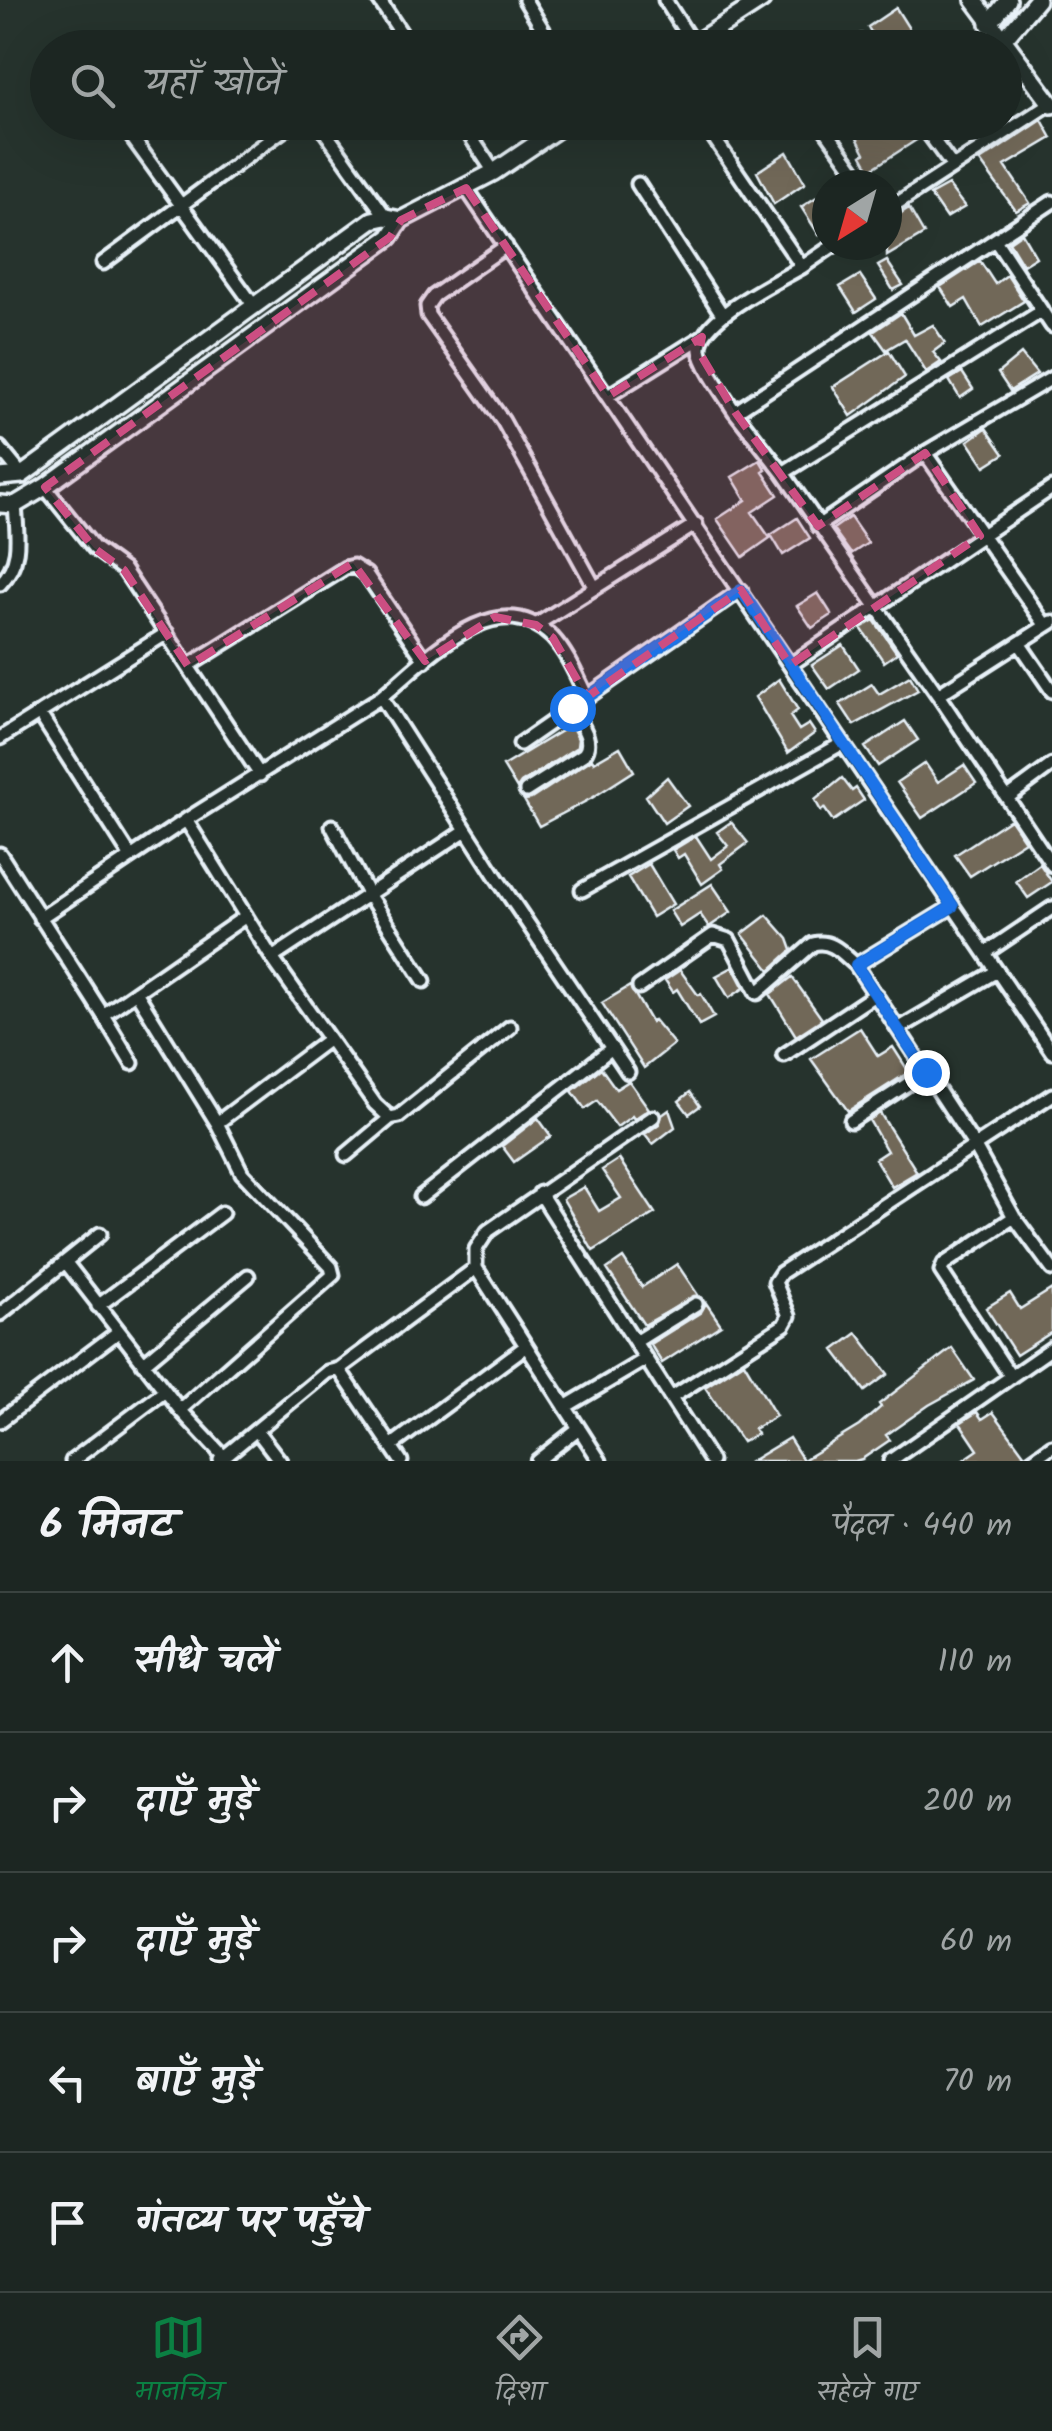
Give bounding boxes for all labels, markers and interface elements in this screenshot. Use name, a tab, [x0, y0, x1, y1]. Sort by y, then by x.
search box	[30, 30, 1022, 140]
text: यहाँ खोजें	[145, 55, 282, 115]
icon: search	[65, 58, 120, 113]
north arrow	[812, 170, 902, 260]
route start	[550, 686, 596, 732]
route end	[904, 1050, 950, 1096]
text: 6 मिनट	[40, 1493, 174, 1560]
text: पैदल · 440 m	[832, 1501, 1012, 1552]
text: सीधे चलें	[135, 1632, 275, 1692]
icon: ahead	[40, 1635, 95, 1690]
text: 110 m	[938, 1637, 1012, 1688]
text: दाएँ मुड़ें	[135, 1772, 253, 1832]
icon: right	[40, 1775, 95, 1830]
text: 200 m	[923, 1777, 1012, 1828]
text: दाएँ मुड़ें	[135, 1912, 253, 1972]
icon: right	[40, 1915, 95, 1970]
text: 60 m	[940, 1917, 1012, 1968]
text: बाएँ मुड़ें	[135, 2052, 257, 2112]
icon: left	[40, 2055, 95, 2110]
text: 70 m	[943, 2057, 1012, 2108]
text: गंतव्य पर पहुँचे	[135, 2192, 365, 2252]
icon: arrive	[40, 2195, 95, 2250]
tab: मानचित्र	[135, 2310, 222, 2415]
tab: दिशा	[492, 2310, 547, 2415]
tab: सहेजे गए	[817, 2310, 917, 2415]

